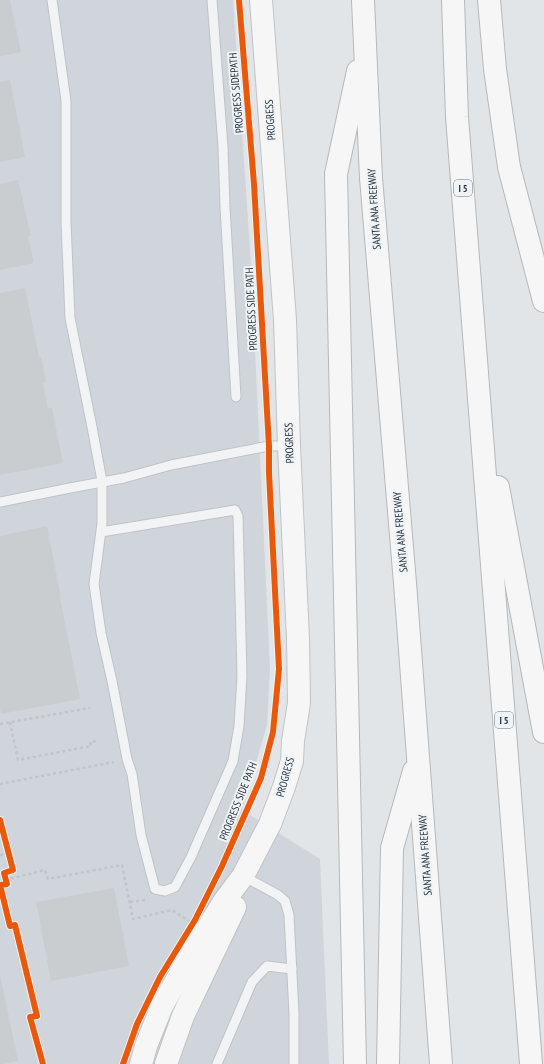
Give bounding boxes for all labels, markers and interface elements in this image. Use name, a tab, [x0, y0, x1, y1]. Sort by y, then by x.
street label: PROGRESS SIDEPATH	[226, 52, 246, 134]
street label: PROGRESS	[262, 99, 278, 141]
street label: SANTA ANA FREEWAY	[364, 168, 384, 250]
road number: I 5	[454, 180, 472, 196]
street label: PROGRESS SIDE PATH	[242, 267, 260, 351]
street label: PROGRESS	[281, 422, 297, 464]
street label: SANTA ANA FREEWAY	[389, 491, 411, 573]
road number: I 5	[495, 712, 513, 728]
street label: PROGRESS	[273, 755, 297, 799]
street label: PROGRESS SIDE PATH	[216, 760, 260, 842]
street label: SANTA ANA FREEWAY	[415, 814, 435, 896]

